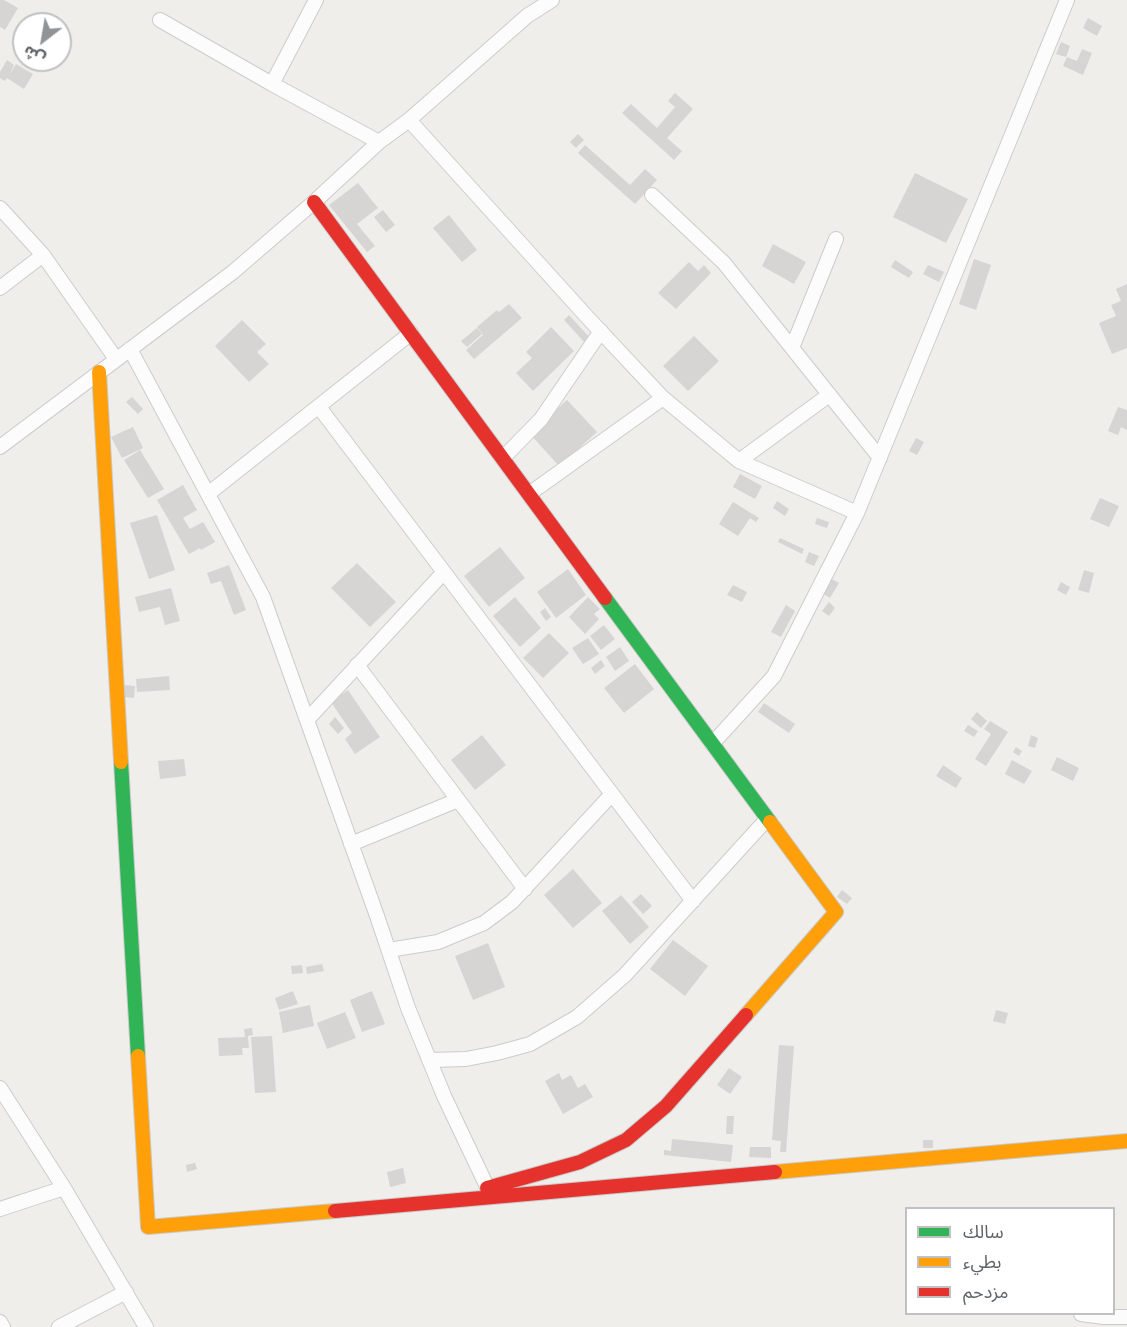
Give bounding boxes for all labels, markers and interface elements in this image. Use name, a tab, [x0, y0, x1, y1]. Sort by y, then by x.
north arrow	[12, 12, 72, 72]
text: ش	[19, 42, 48, 70]
legend	[905, 1207, 1115, 1315]
text: سالك	[963, 1220, 1004, 1243]
text: بطيء	[963, 1250, 1001, 1273]
text: مزدحم	[963, 1280, 1008, 1303]

